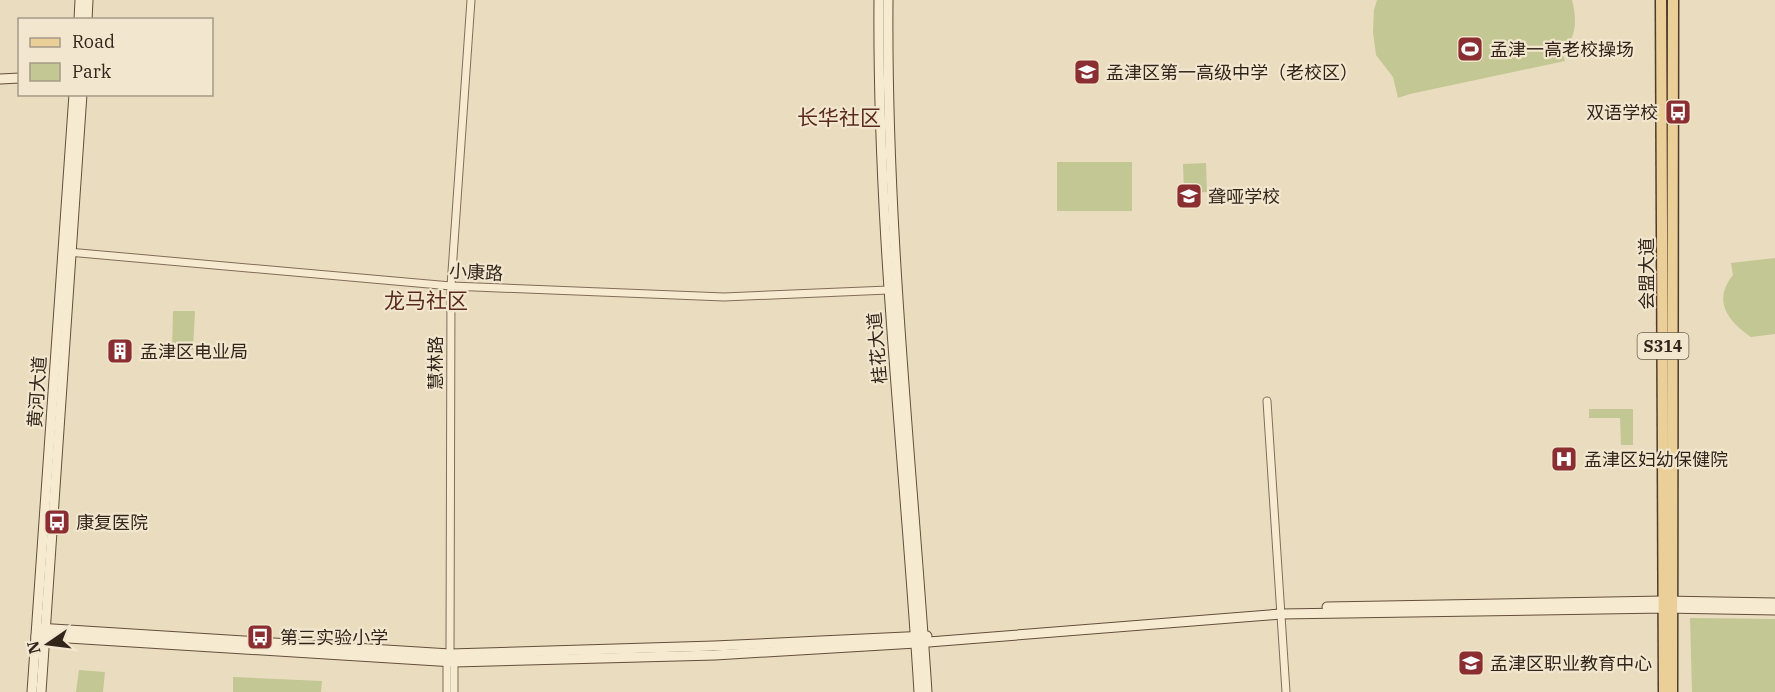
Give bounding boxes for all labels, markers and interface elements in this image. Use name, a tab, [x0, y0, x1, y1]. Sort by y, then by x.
legend	[18, 18, 213, 96]
text: Road	[72, 30, 115, 53]
sports icon: 孟津一高老校操场	[1455, 34, 1485, 64]
place label: 孟津一高老校操场	[1490, 38, 1634, 61]
school or university icon: 孟津区第一高级中学（老校区）	[1072, 57, 1102, 87]
text: Park	[72, 60, 112, 83]
place label: 孟津区第一高级中学（老校区）	[1106, 61, 1358, 84]
bus stop icon: 双语学校	[1663, 97, 1693, 127]
place label: 双语学校	[1586, 101, 1658, 124]
district label: 长华社区	[797, 103, 881, 131]
school or university icon: 聋哑学校	[1174, 181, 1204, 211]
place label: 聋哑学校	[1208, 185, 1280, 208]
street label: 会盟大道	[1635, 238, 1658, 310]
street label: 小康路	[448, 259, 504, 285]
district label: 龙马社区	[384, 286, 468, 314]
street label: 桂花大道	[862, 311, 892, 385]
road number: S314	[1638, 333, 1688, 359]
building icon: 孟津区电业局	[105, 336, 135, 366]
street label: 慧林路	[424, 336, 447, 390]
place label: 孟津区电业局	[140, 340, 248, 363]
street label: 黄河大道	[23, 355, 51, 429]
hospital icon: 孟津区妇幼保健院	[1549, 444, 1579, 474]
place label: 孟津区妇幼保健院	[1584, 448, 1728, 471]
bus stop icon: 康复医院	[42, 507, 72, 537]
place label: 康复医院	[76, 511, 148, 534]
north arrow	[18, 614, 78, 674]
bus stop icon: 第三实验小学	[245, 622, 275, 652]
place label: 第三实验小学	[280, 626, 388, 649]
text: N	[22, 639, 45, 656]
school or university icon: 孟津区职业教育中心	[1456, 648, 1486, 678]
place label: 孟津区职业教育中心	[1490, 652, 1652, 675]

